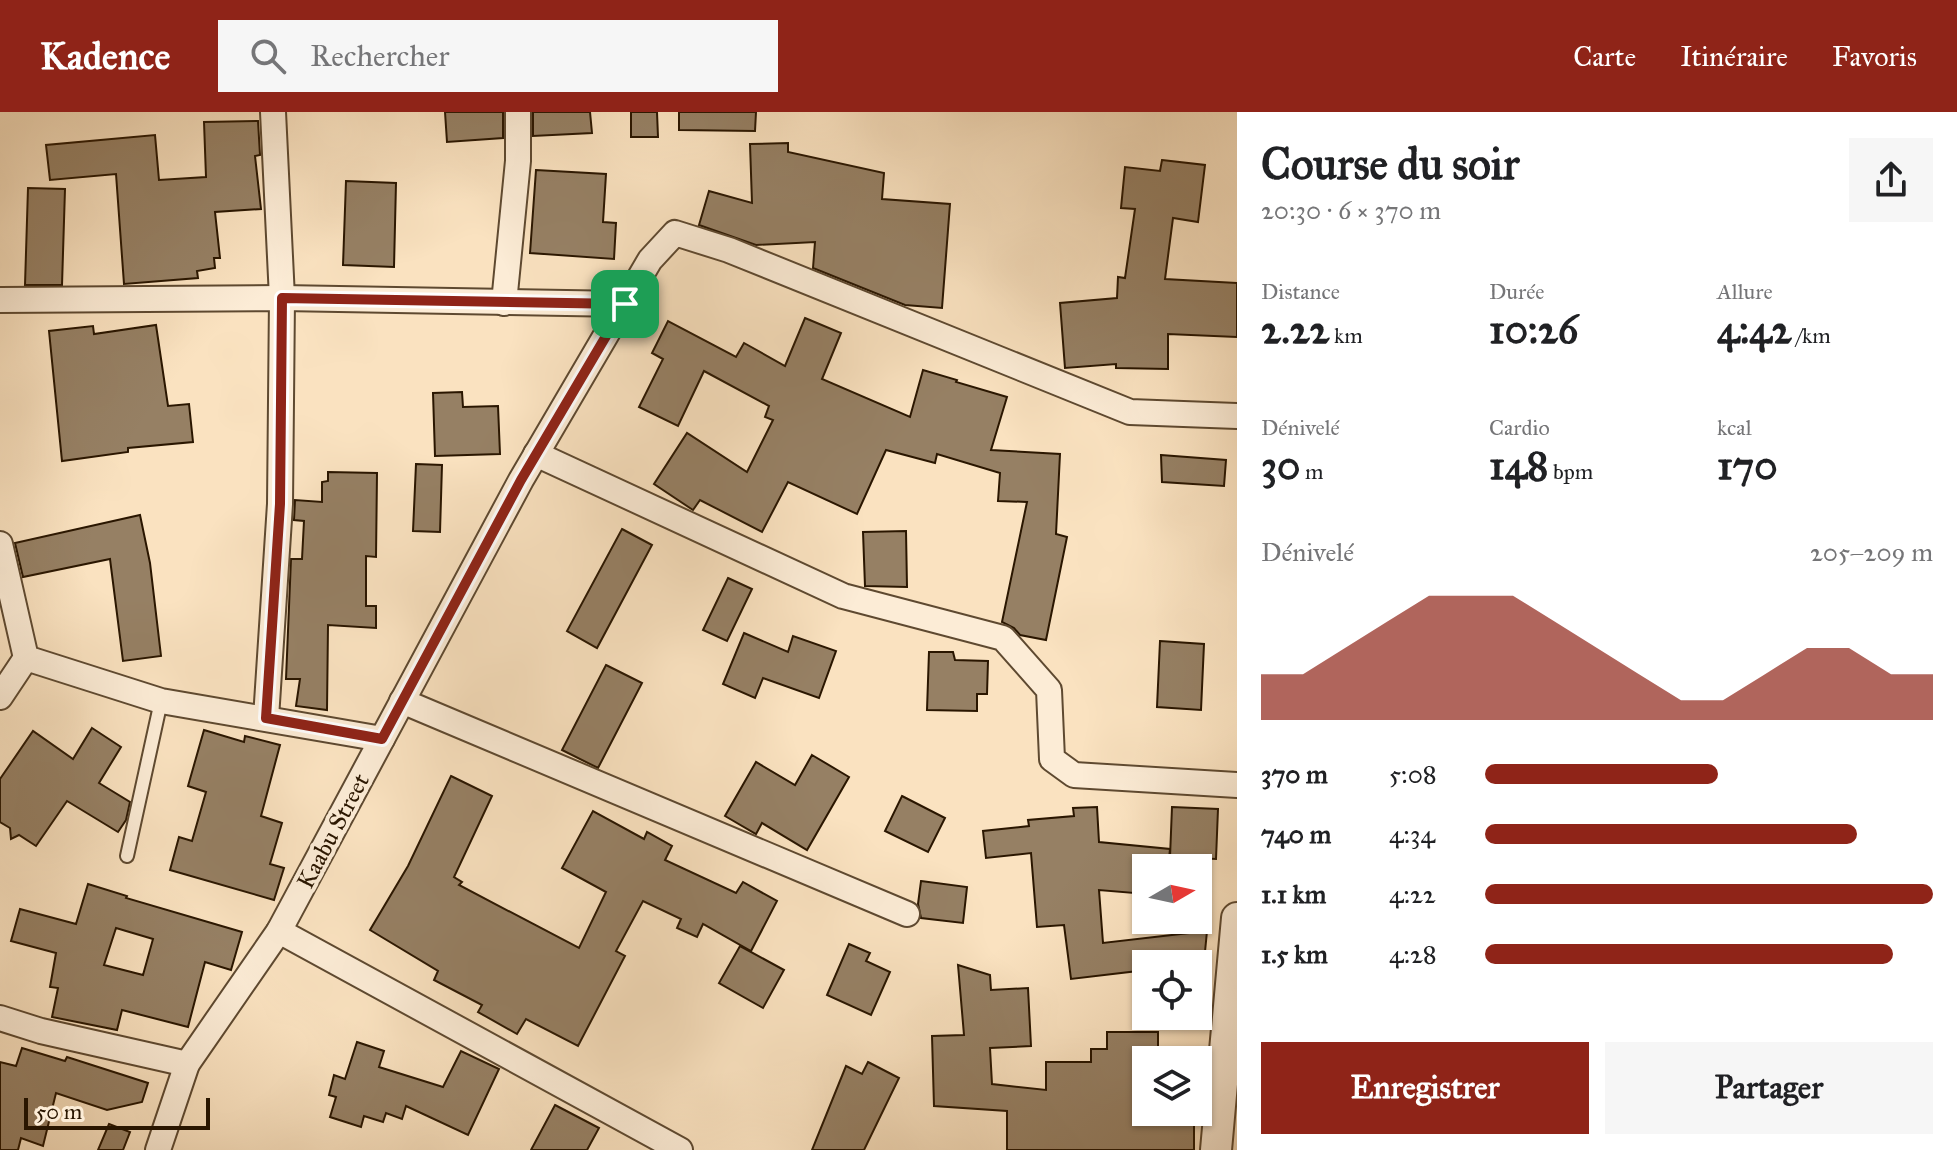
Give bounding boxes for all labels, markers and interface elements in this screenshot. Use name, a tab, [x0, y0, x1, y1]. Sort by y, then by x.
search box	[218, 20, 778, 92]
text: Kadence	[40, 33, 170, 79]
icon: search	[246, 34, 290, 78]
text: Rechercher	[310, 38, 450, 74]
text: Carte	[1573, 39, 1636, 74]
text: Itinéraire	[1680, 39, 1788, 74]
text: Favoris	[1832, 39, 1917, 74]
text: Course du soir	[1261, 137, 1519, 191]
button: share	[1849, 138, 1933, 222]
text: 20:30 · 6 × 370 m	[1261, 194, 1441, 226]
pin	[591, 270, 659, 338]
text: Distance	[1261, 278, 1340, 305]
text: Durée	[1489, 278, 1545, 305]
text: Allure	[1717, 278, 1773, 305]
icon: arrive	[603, 282, 647, 326]
text: 2.22	[1261, 305, 1329, 354]
text: 10:26	[1489, 305, 1578, 354]
text: 4:42	[1717, 305, 1791, 354]
text: km	[1329, 322, 1363, 349]
text: /km	[1791, 322, 1831, 349]
text: Dénivelé	[1261, 414, 1340, 441]
text: Cardio	[1489, 414, 1550, 441]
text: kcal	[1717, 414, 1752, 441]
text: 30	[1261, 441, 1300, 490]
text: 148	[1489, 441, 1548, 490]
text: 170	[1717, 441, 1777, 490]
text: m	[1300, 458, 1324, 485]
text: bpm	[1548, 458, 1593, 485]
text: Dénivelé	[1261, 536, 1354, 568]
text: 205–209 m	[1810, 536, 1933, 568]
text: 370 m	[1261, 758, 1328, 790]
text: 5:08	[1389, 758, 1437, 790]
street label: Kaabu Street	[290, 768, 376, 894]
text: 740 m	[1261, 818, 1331, 850]
text: 4:34	[1389, 818, 1435, 850]
north arrow	[1132, 854, 1212, 934]
map controls	[1132, 854, 1212, 1126]
text: 1.1 km	[1261, 878, 1326, 910]
text: 4:22	[1389, 878, 1436, 910]
text: 1.5 km	[1261, 938, 1328, 970]
text: 4:28	[1389, 938, 1437, 970]
button: locate	[1132, 950, 1212, 1030]
button: Enregistrer	[1261, 1042, 1589, 1134]
button: Partager	[1605, 1042, 1933, 1134]
button: layers	[1132, 1046, 1212, 1126]
scale bar	[24, 1094, 210, 1130]
text: 50 m	[36, 1098, 82, 1125]

